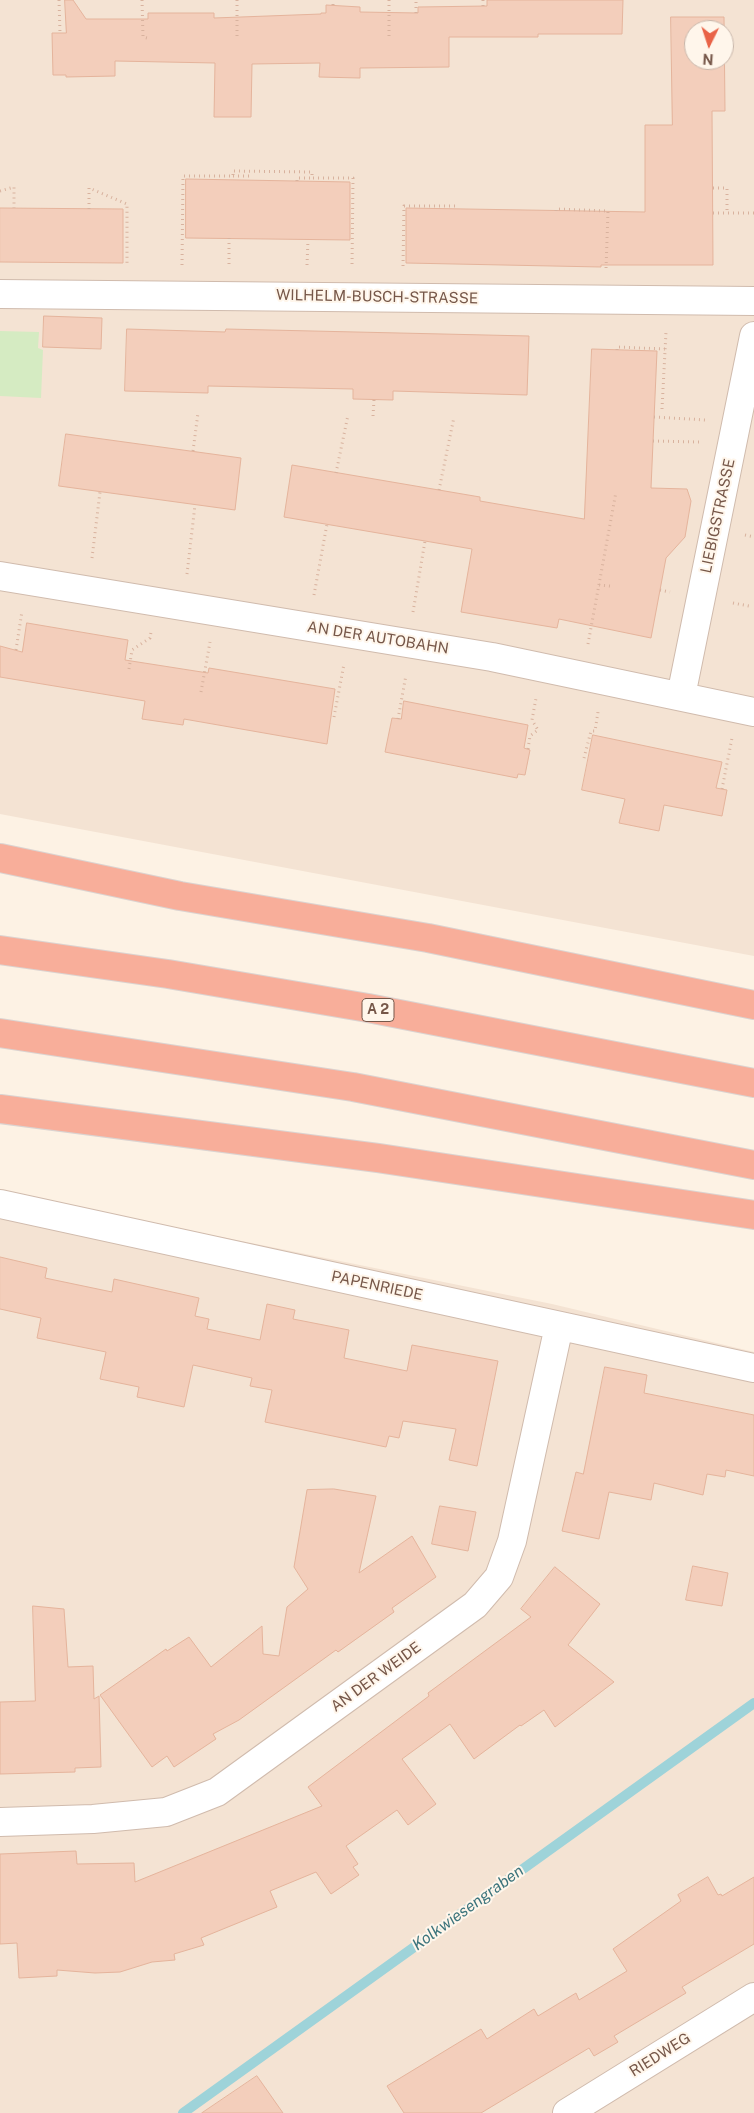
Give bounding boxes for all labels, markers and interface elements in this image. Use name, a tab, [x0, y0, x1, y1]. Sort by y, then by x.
north arrow	[684, 20, 734, 70]
text: N	[702, 51, 714, 67]
street label: WILHELM-BUSCH-STRASSE	[276, 286, 478, 308]
street label: LIEBIGSTRASSE	[697, 457, 739, 575]
street label: AN DER AUTOBAHN	[306, 618, 450, 658]
road number: A 2	[362, 998, 394, 1022]
street label: PAPENRIEDE	[330, 1268, 424, 1304]
street label: AN DER WEIDE	[327, 1638, 425, 1716]
water label: Kolkwiesengraben	[409, 1861, 527, 1955]
street label: RIEDWEG	[626, 2029, 694, 2081]

